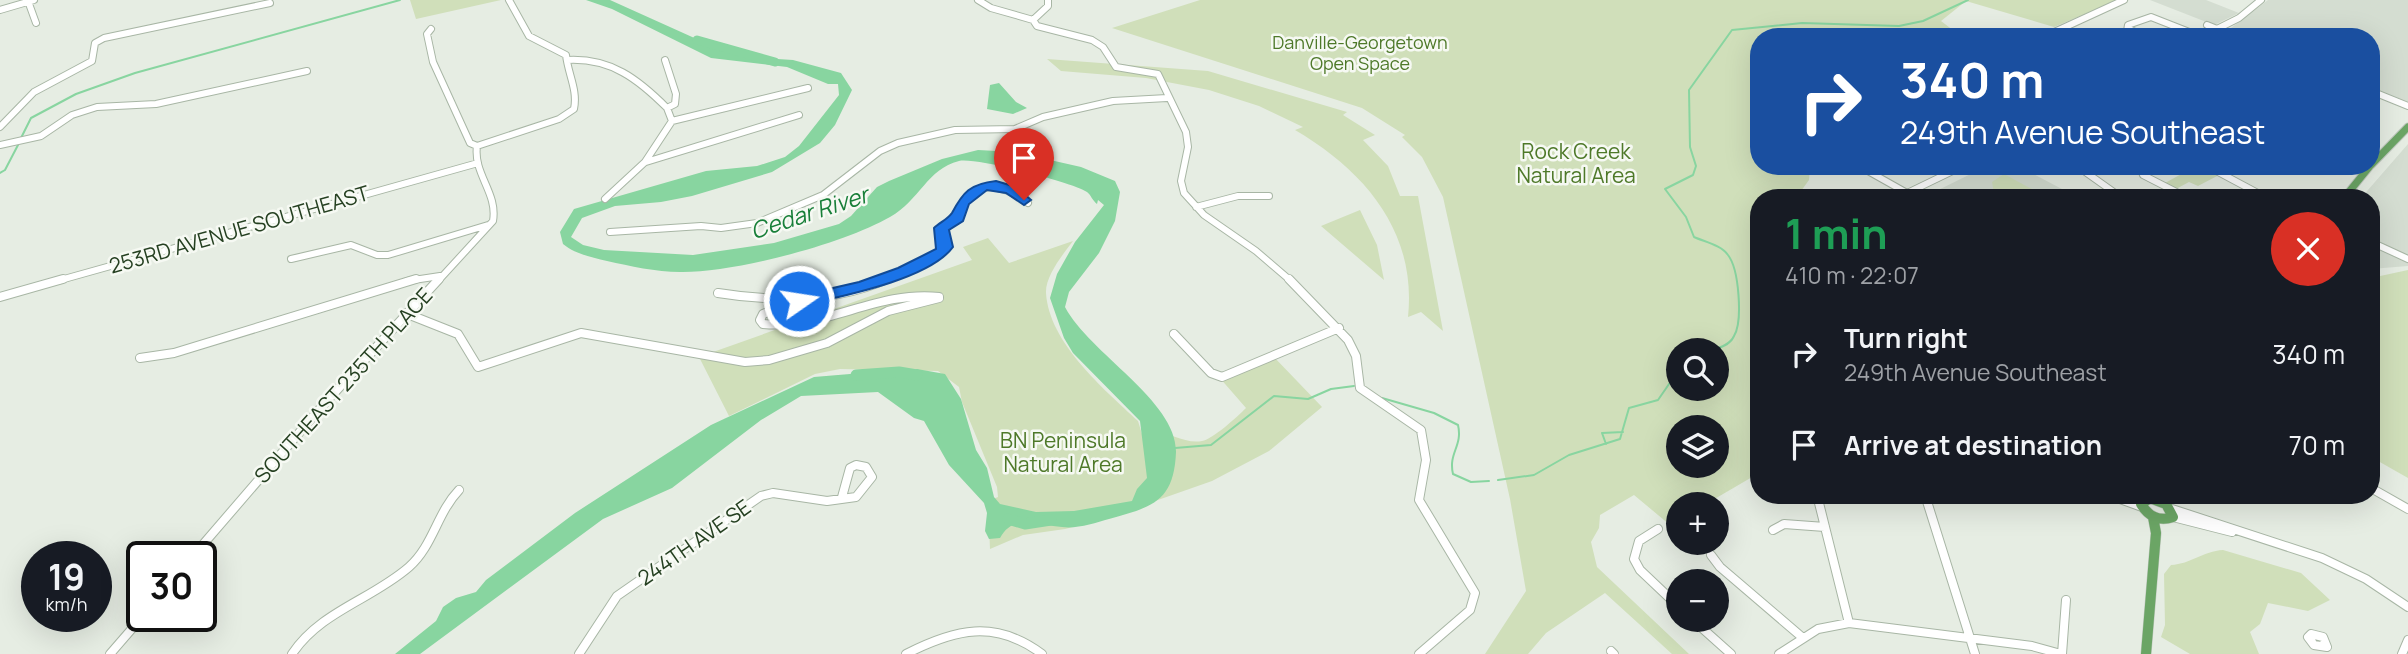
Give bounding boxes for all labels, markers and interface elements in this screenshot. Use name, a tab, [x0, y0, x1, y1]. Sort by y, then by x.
park label: Danville-Georgetown Open Space	[1272, 30, 1448, 75]
text: 340 m	[1900, 46, 2044, 113]
icon: right	[1785, 56, 1876, 147]
text: 249th Avenue Southeast	[1900, 110, 2265, 154]
pin	[994, 128, 1054, 200]
park label: Rock Creek Natural Area	[1516, 137, 1636, 189]
icon: arrive	[1005, 139, 1043, 177]
water label: Cedar River	[746, 177, 875, 246]
street label: 253RD AVENUE SOUTHEAST	[106, 178, 373, 280]
text: 1 min	[1785, 204, 1888, 262]
button: close	[2271, 212, 2345, 286]
text: 410 m · 22:07	[1785, 259, 1919, 291]
position arrow	[762, 264, 836, 338]
street label: SOUTHEAST 235TH PLACE	[248, 281, 438, 489]
text: Turn right	[1844, 320, 1968, 356]
icon: right	[1785, 335, 1823, 373]
text: 340 m	[2272, 336, 2345, 372]
map controls	[1666, 338, 1729, 632]
button: search	[1666, 338, 1729, 401]
text: 249th Avenue Southeast	[1844, 356, 2107, 388]
button: layers	[1666, 415, 1729, 478]
park label: BN Peninsula Natural Area	[1000, 426, 1126, 478]
icon: arrive	[1785, 426, 1823, 464]
text: Arrive at destination	[1844, 427, 2102, 463]
text: 70 m	[2289, 427, 2345, 463]
button: +	[1666, 492, 1729, 555]
street label: 244TH AVE SE	[632, 493, 756, 591]
speed limit sign: 30	[126, 541, 217, 632]
text: 19	[48, 553, 85, 601]
button: −	[1666, 569, 1729, 632]
text: km/h	[46, 592, 87, 616]

